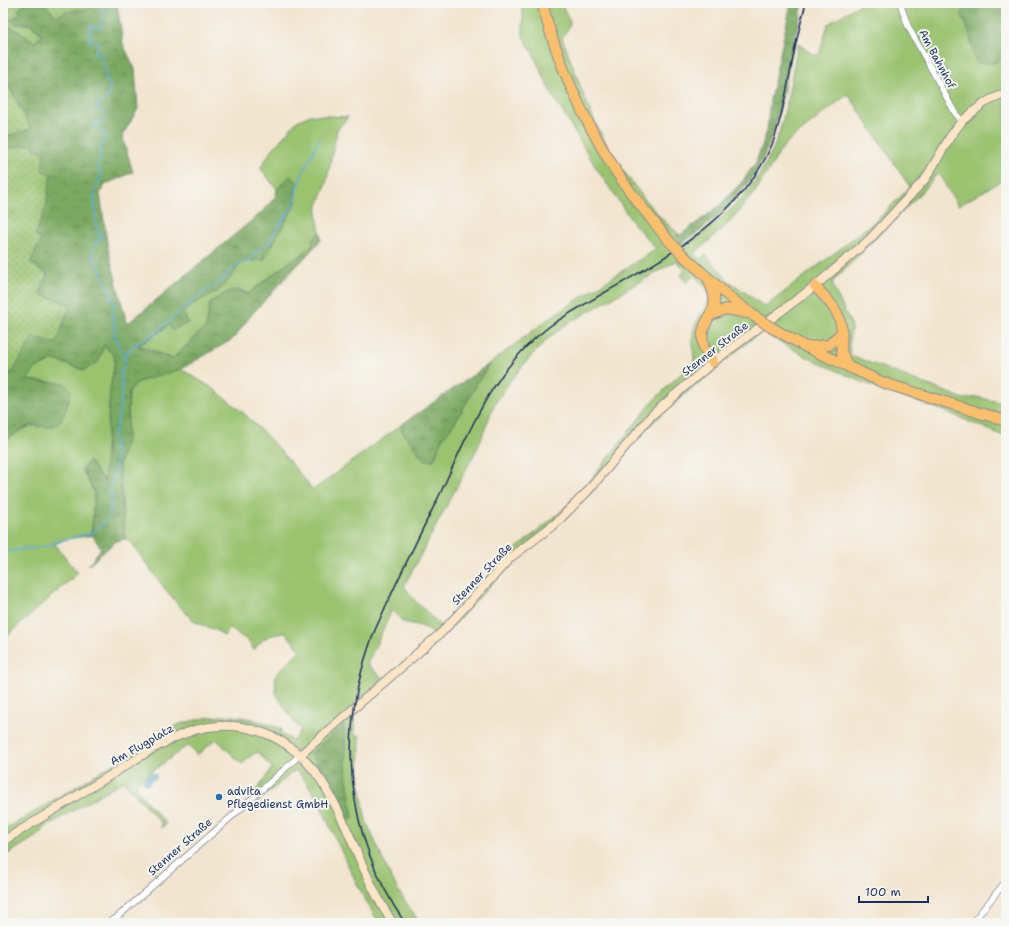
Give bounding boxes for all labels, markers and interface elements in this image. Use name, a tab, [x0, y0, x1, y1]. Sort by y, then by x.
street label: Am Bahnhof	[915, 27, 959, 92]
street label: Stenner Straße	[679, 318, 751, 380]
street label: Stenner Straße	[449, 540, 515, 608]
street label: Am Flugplatz	[108, 721, 176, 769]
place label: advita Pflegedienst GmbH	[227, 784, 328, 812]
marker: advita Pflegedienst GmbH	[214, 792, 224, 802]
street label: Stenner Straße	[145, 815, 215, 879]
scale bar	[859, 878, 928, 904]
text: 100 m	[865, 884, 901, 900]

